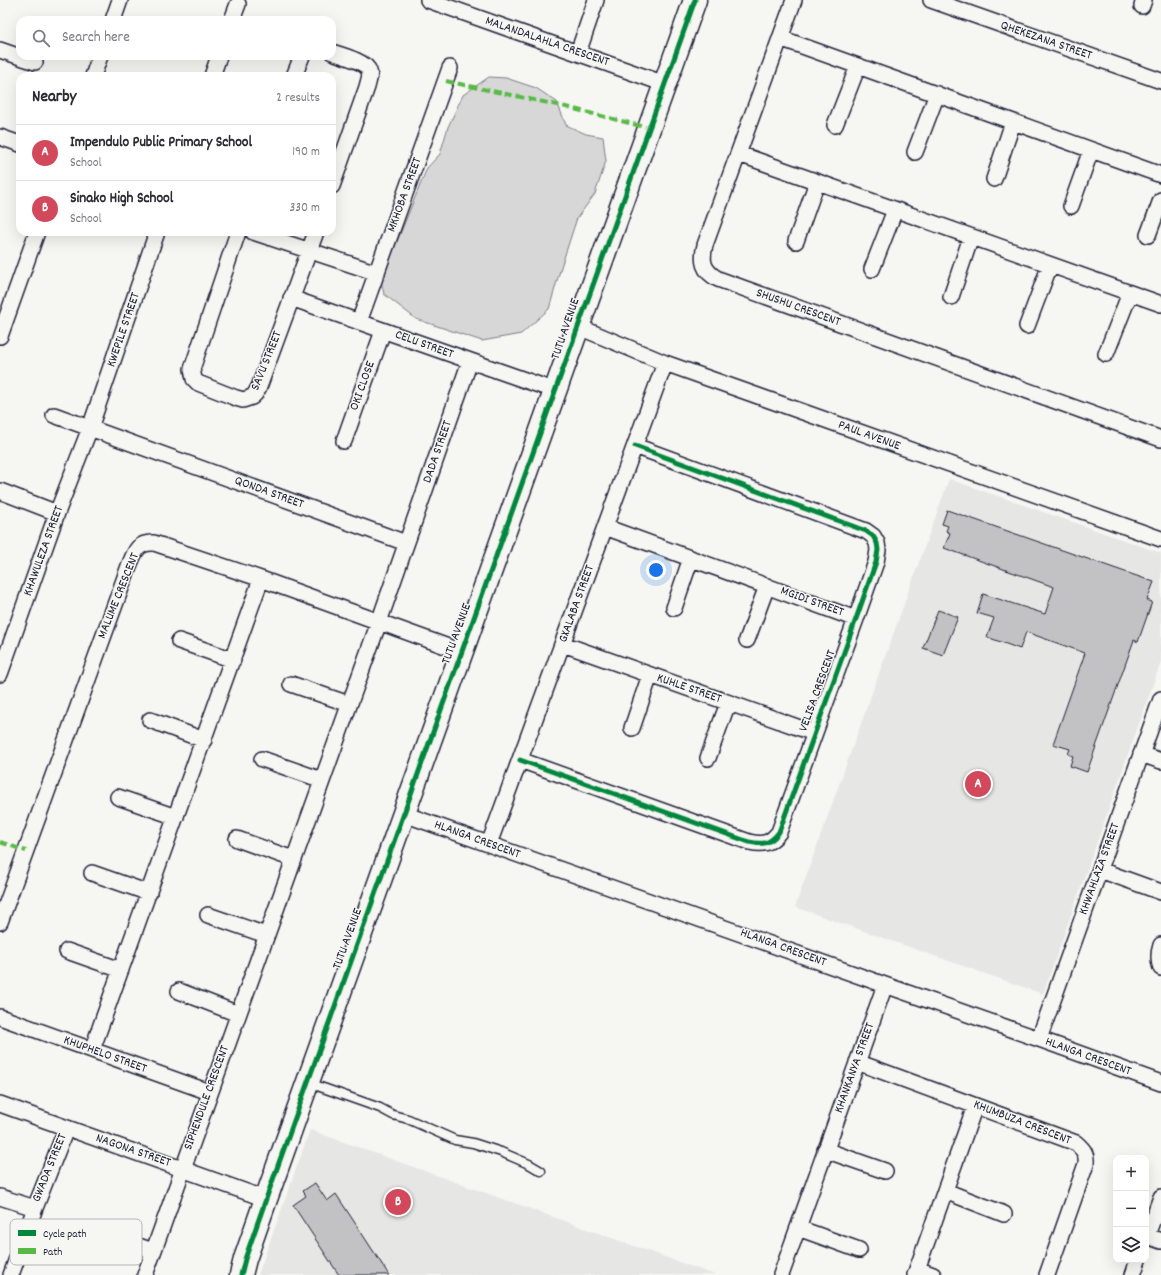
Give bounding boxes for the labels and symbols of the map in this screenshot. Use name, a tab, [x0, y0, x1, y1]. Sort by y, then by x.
street label: MALANDALAHLA CRESCENT	[482, 12, 612, 72]
street label: QHEKEZANA STREET	[998, 16, 1094, 66]
street label: MKHOBA STREET	[383, 155, 427, 235]
street label: SHUSHU CRESCENT	[753, 284, 843, 332]
street label: KWEPILE STREET	[102, 290, 146, 370]
street label: TUTU AVENUE	[547, 296, 585, 362]
street label: CELU STREET	[392, 326, 456, 364]
street label: SAVU STREET	[246, 328, 288, 394]
street label: OKI CLOSE	[345, 359, 381, 413]
street label: PAUL AVENUE	[835, 416, 903, 456]
street label: DADA STREET	[418, 418, 458, 486]
street label: QONDA STREET	[232, 472, 306, 514]
street label: KHAWULEZA STREET	[19, 503, 69, 599]
street label: MALUME CRESCENT	[93, 550, 145, 642]
your location	[646, 560, 666, 580]
street label: GXALABA STREET	[554, 563, 600, 645]
street label: MGIDI STREET	[778, 582, 846, 622]
street label: TUTU AVENUE	[437, 601, 477, 667]
street label: VELISA CRESCENT	[794, 648, 842, 734]
street label: KUHLE STREET	[654, 669, 724, 709]
pin: A	[965, 769, 991, 799]
street label: HLANGA CRESCENT	[431, 816, 523, 864]
street label: KHWAHLAZA STREET	[1075, 820, 1125, 918]
street label: TUTU AVENUE	[328, 906, 368, 972]
street label: HLANGA CRESCENT	[737, 924, 829, 972]
street label: KHANKANYA STREET	[830, 1020, 880, 1116]
street label: KHUPHELO STREET	[61, 1031, 149, 1079]
street label: HLANGA CRESCENT	[1042, 1033, 1134, 1081]
street label: SIPHENDULE CRESCENT	[179, 1043, 235, 1153]
street label: KHUMBUZA CRESCENT	[970, 1096, 1074, 1150]
street label: NAGONA STREET	[93, 1129, 173, 1173]
street label: GWADA STREET	[28, 1131, 72, 1205]
pin: B	[385, 1187, 411, 1217]
legend	[10, 1219, 142, 1265]
text: Cycle path	[43, 1227, 87, 1243]
text: Path	[43, 1245, 62, 1261]

